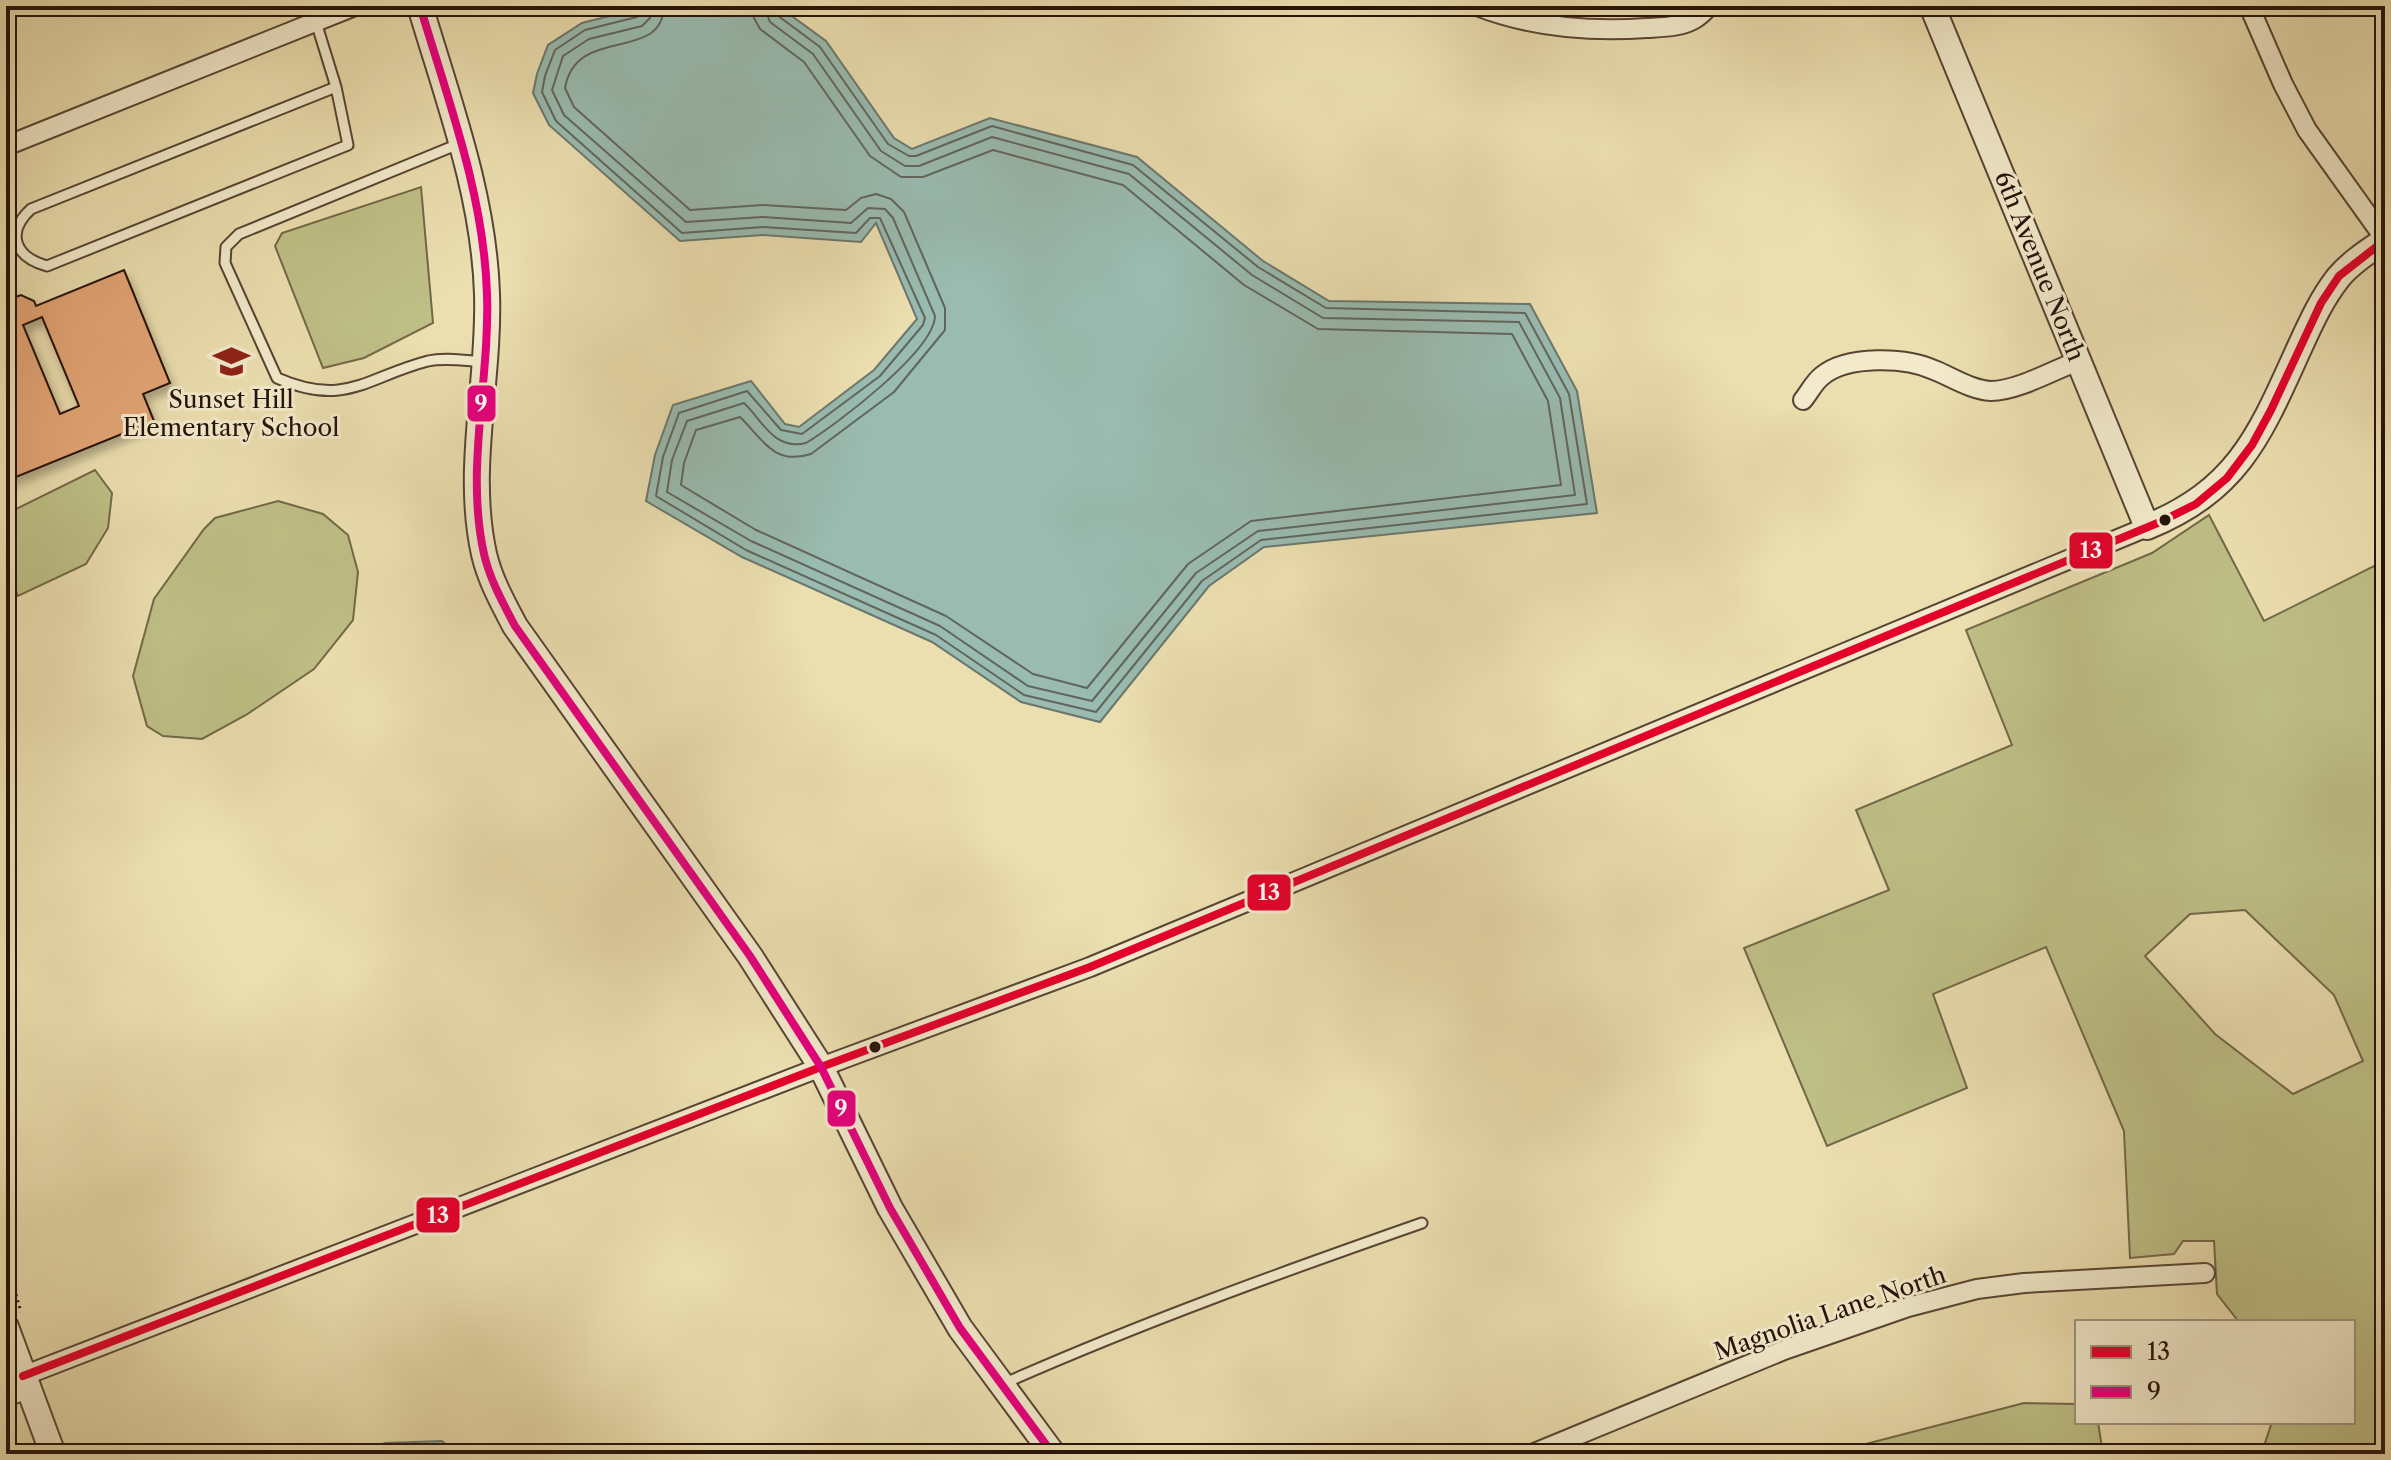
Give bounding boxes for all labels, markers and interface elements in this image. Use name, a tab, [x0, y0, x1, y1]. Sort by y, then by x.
street label: 6th Avenue North	[1989, 167, 2091, 365]
school or university icon: Sunset Hill Elementary School	[212, 343, 250, 381]
line badge: 9	[466, 384, 497, 423]
place label: Sunset Hill Elementary School	[123, 385, 339, 442]
text: 9	[474, 390, 488, 417]
unlabelled marker	[2157, 512, 2173, 528]
line badge: 13	[2068, 531, 2114, 570]
text: 13	[2080, 537, 2102, 564]
line badge: 13	[1246, 873, 1292, 912]
text: 13	[1258, 879, 1280, 906]
unlabelled marker	[867, 1039, 883, 1055]
line badge: 9	[826, 1089, 857, 1128]
text: 9	[834, 1095, 848, 1122]
line badge: 13	[415, 1196, 461, 1234]
text: 13	[427, 1202, 449, 1229]
street label: Magnolia Lane North	[1710, 1260, 1950, 1366]
legend	[2075, 1320, 2355, 1424]
text: 13	[2147, 1337, 2170, 1366]
text: 9	[2147, 1377, 2161, 1406]

